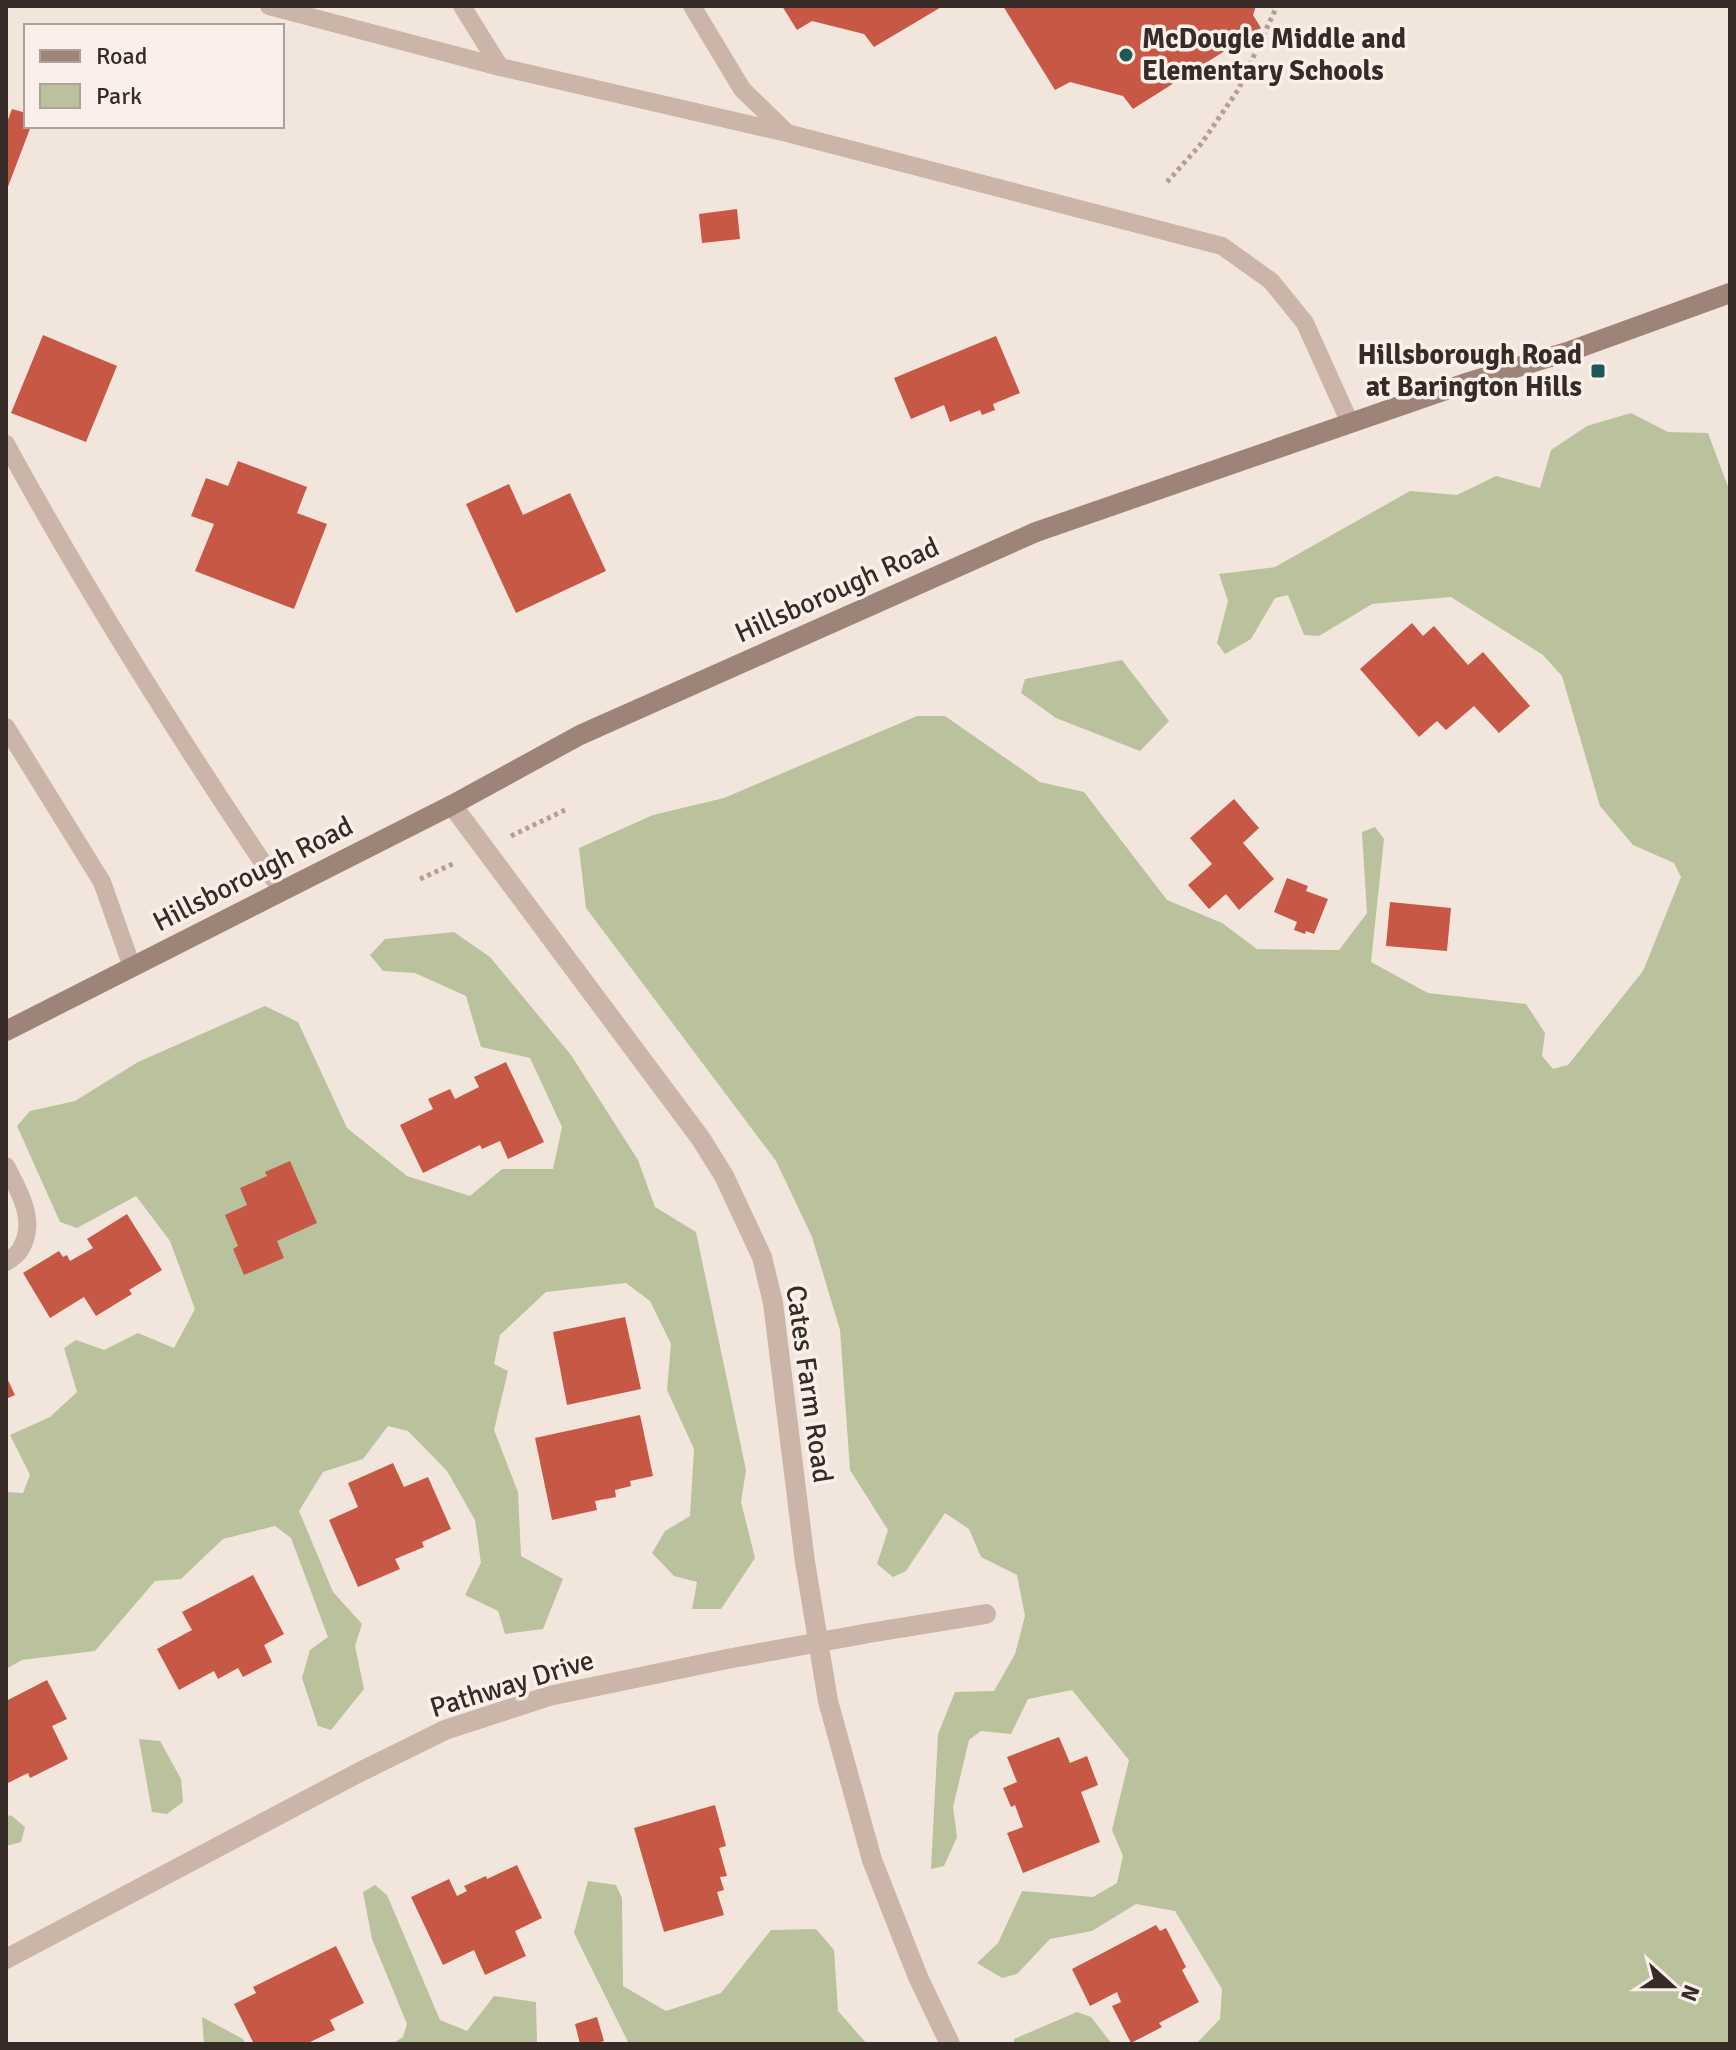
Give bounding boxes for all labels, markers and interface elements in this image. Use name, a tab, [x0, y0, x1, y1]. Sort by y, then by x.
place label: McDougle Middle and Elementary Schools	[1142, 22, 1406, 88]
legend	[24, 24, 284, 128]
text: Road	[96, 41, 147, 71]
marker: McDougle Middle and Elementary Schools	[1117, 46, 1135, 64]
text: Park	[96, 81, 142, 111]
place label: Hillsborough Road at Barington Hills	[1357, 338, 1582, 404]
marker: Hillsborough Road at Barington Hills	[1589, 362, 1607, 380]
street label: Hillsborough Road	[730, 530, 944, 650]
street label: Hillsborough Road	[147, 809, 359, 939]
street label: Cates Farm Road	[778, 1283, 840, 1485]
street label: Pathway Drive	[426, 1643, 598, 1725]
north arrow	[1632, 1946, 1712, 2026]
text: N	[1675, 1981, 1706, 2005]

